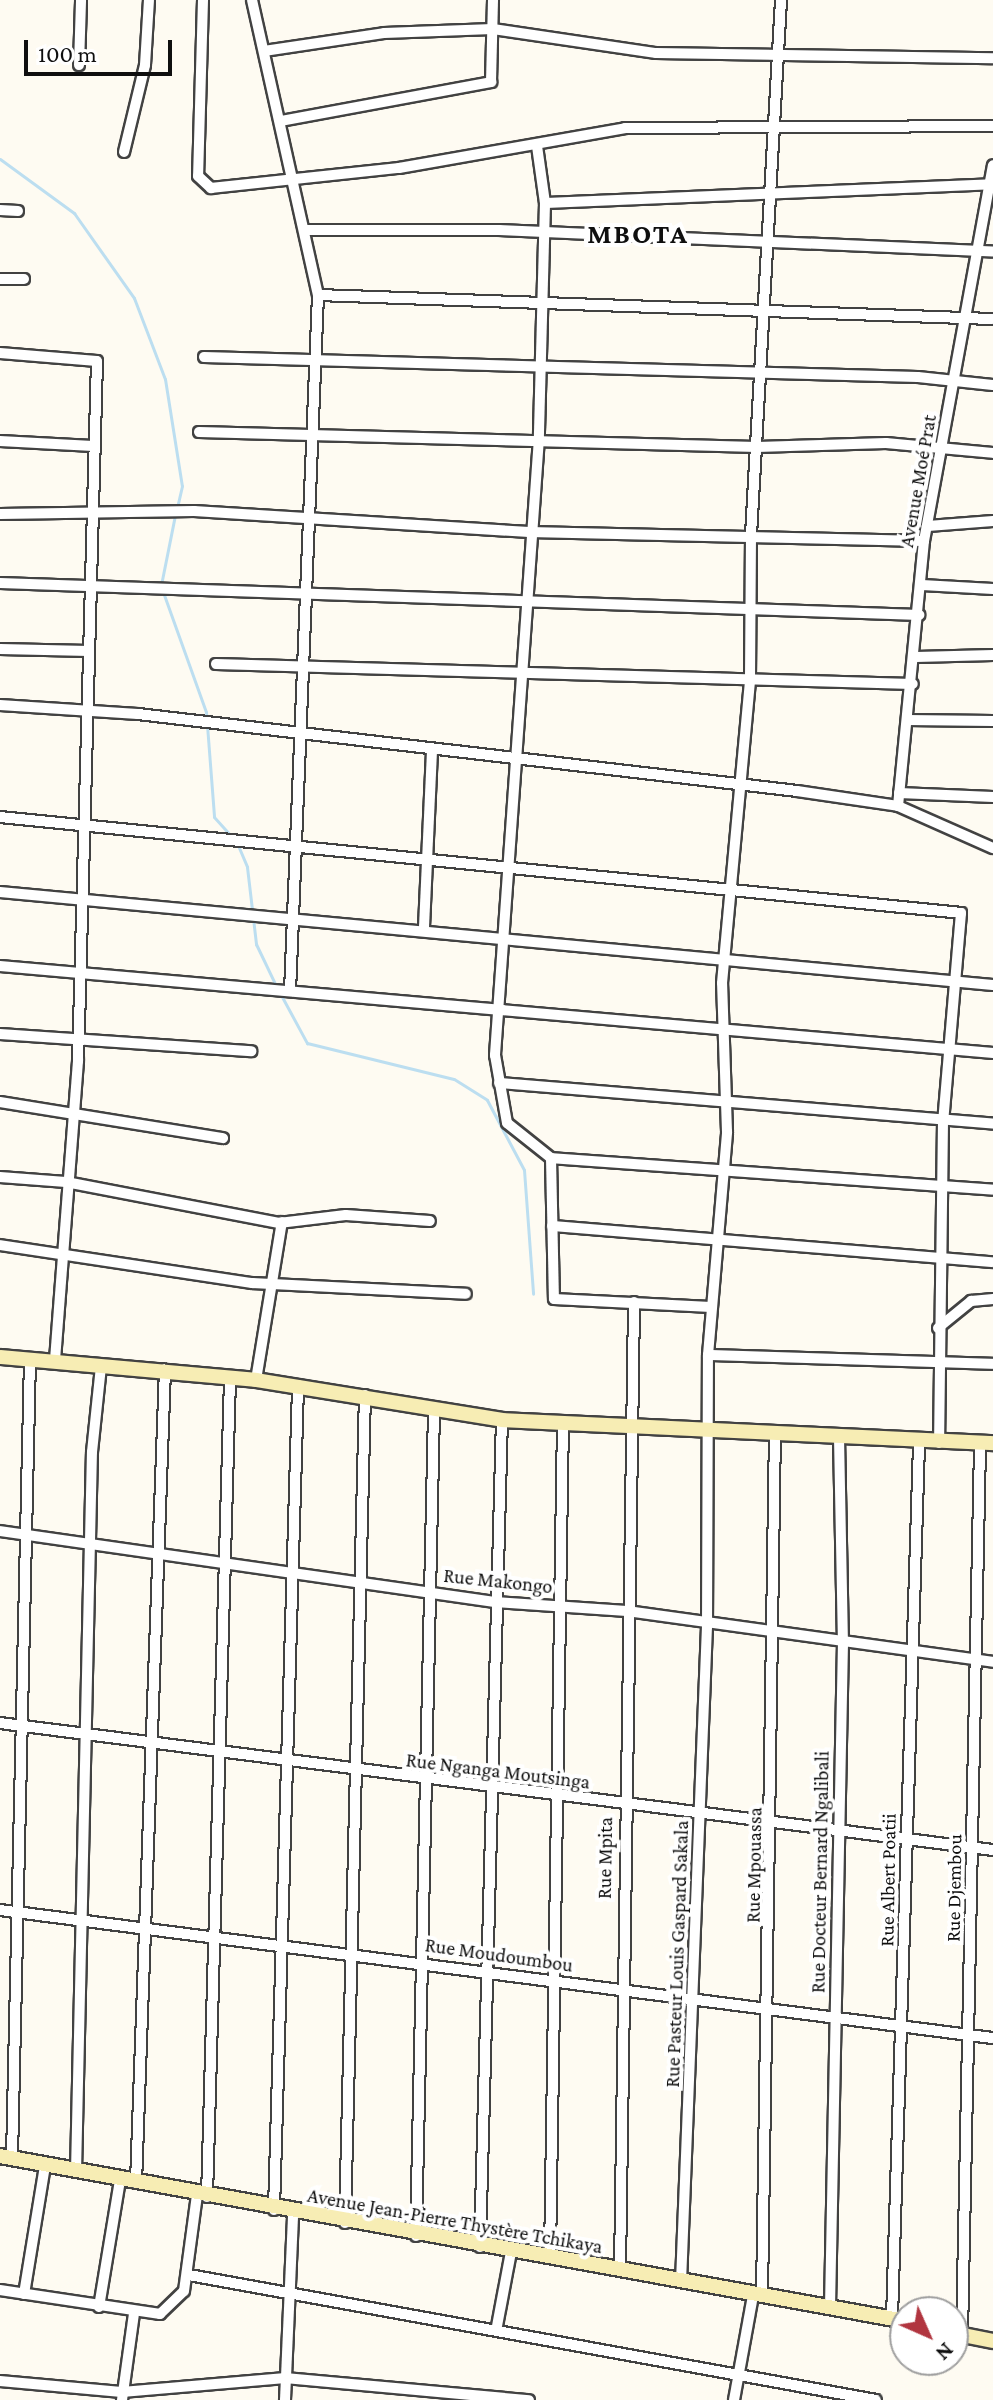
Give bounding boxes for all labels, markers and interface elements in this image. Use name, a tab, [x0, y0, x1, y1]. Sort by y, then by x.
scale bar	[28, 24, 176, 74]
text: 100 m	[38, 40, 97, 67]
district label: MBOTA	[587, 217, 689, 251]
street label: Avenue Moé Prat	[895, 413, 941, 549]
street label: Rue Makongo	[442, 1563, 554, 1599]
street label: Rue Nganga Moutsinga	[405, 1748, 591, 1794]
street label: Rue Docteur Bernard Ngalibali	[806, 1751, 834, 1993]
street label: Rue Mpouassa	[741, 1807, 767, 1923]
street label: Rue Albert Poatii	[875, 1813, 901, 1947]
street label: Rue Mpita	[592, 1817, 618, 1899]
street label: Rue Pasteur Louis Gaspard Sakala	[660, 1820, 694, 2088]
street label: Rue Djembou	[941, 1834, 967, 1942]
street label: Rue Moudoumbou	[424, 1933, 574, 1977]
street label: Avenue Jean-Pierre Thystère Tchikaya	[306, 2183, 604, 2259]
north arrow	[889, 2296, 969, 2376]
text: N	[931, 2338, 959, 2366]

